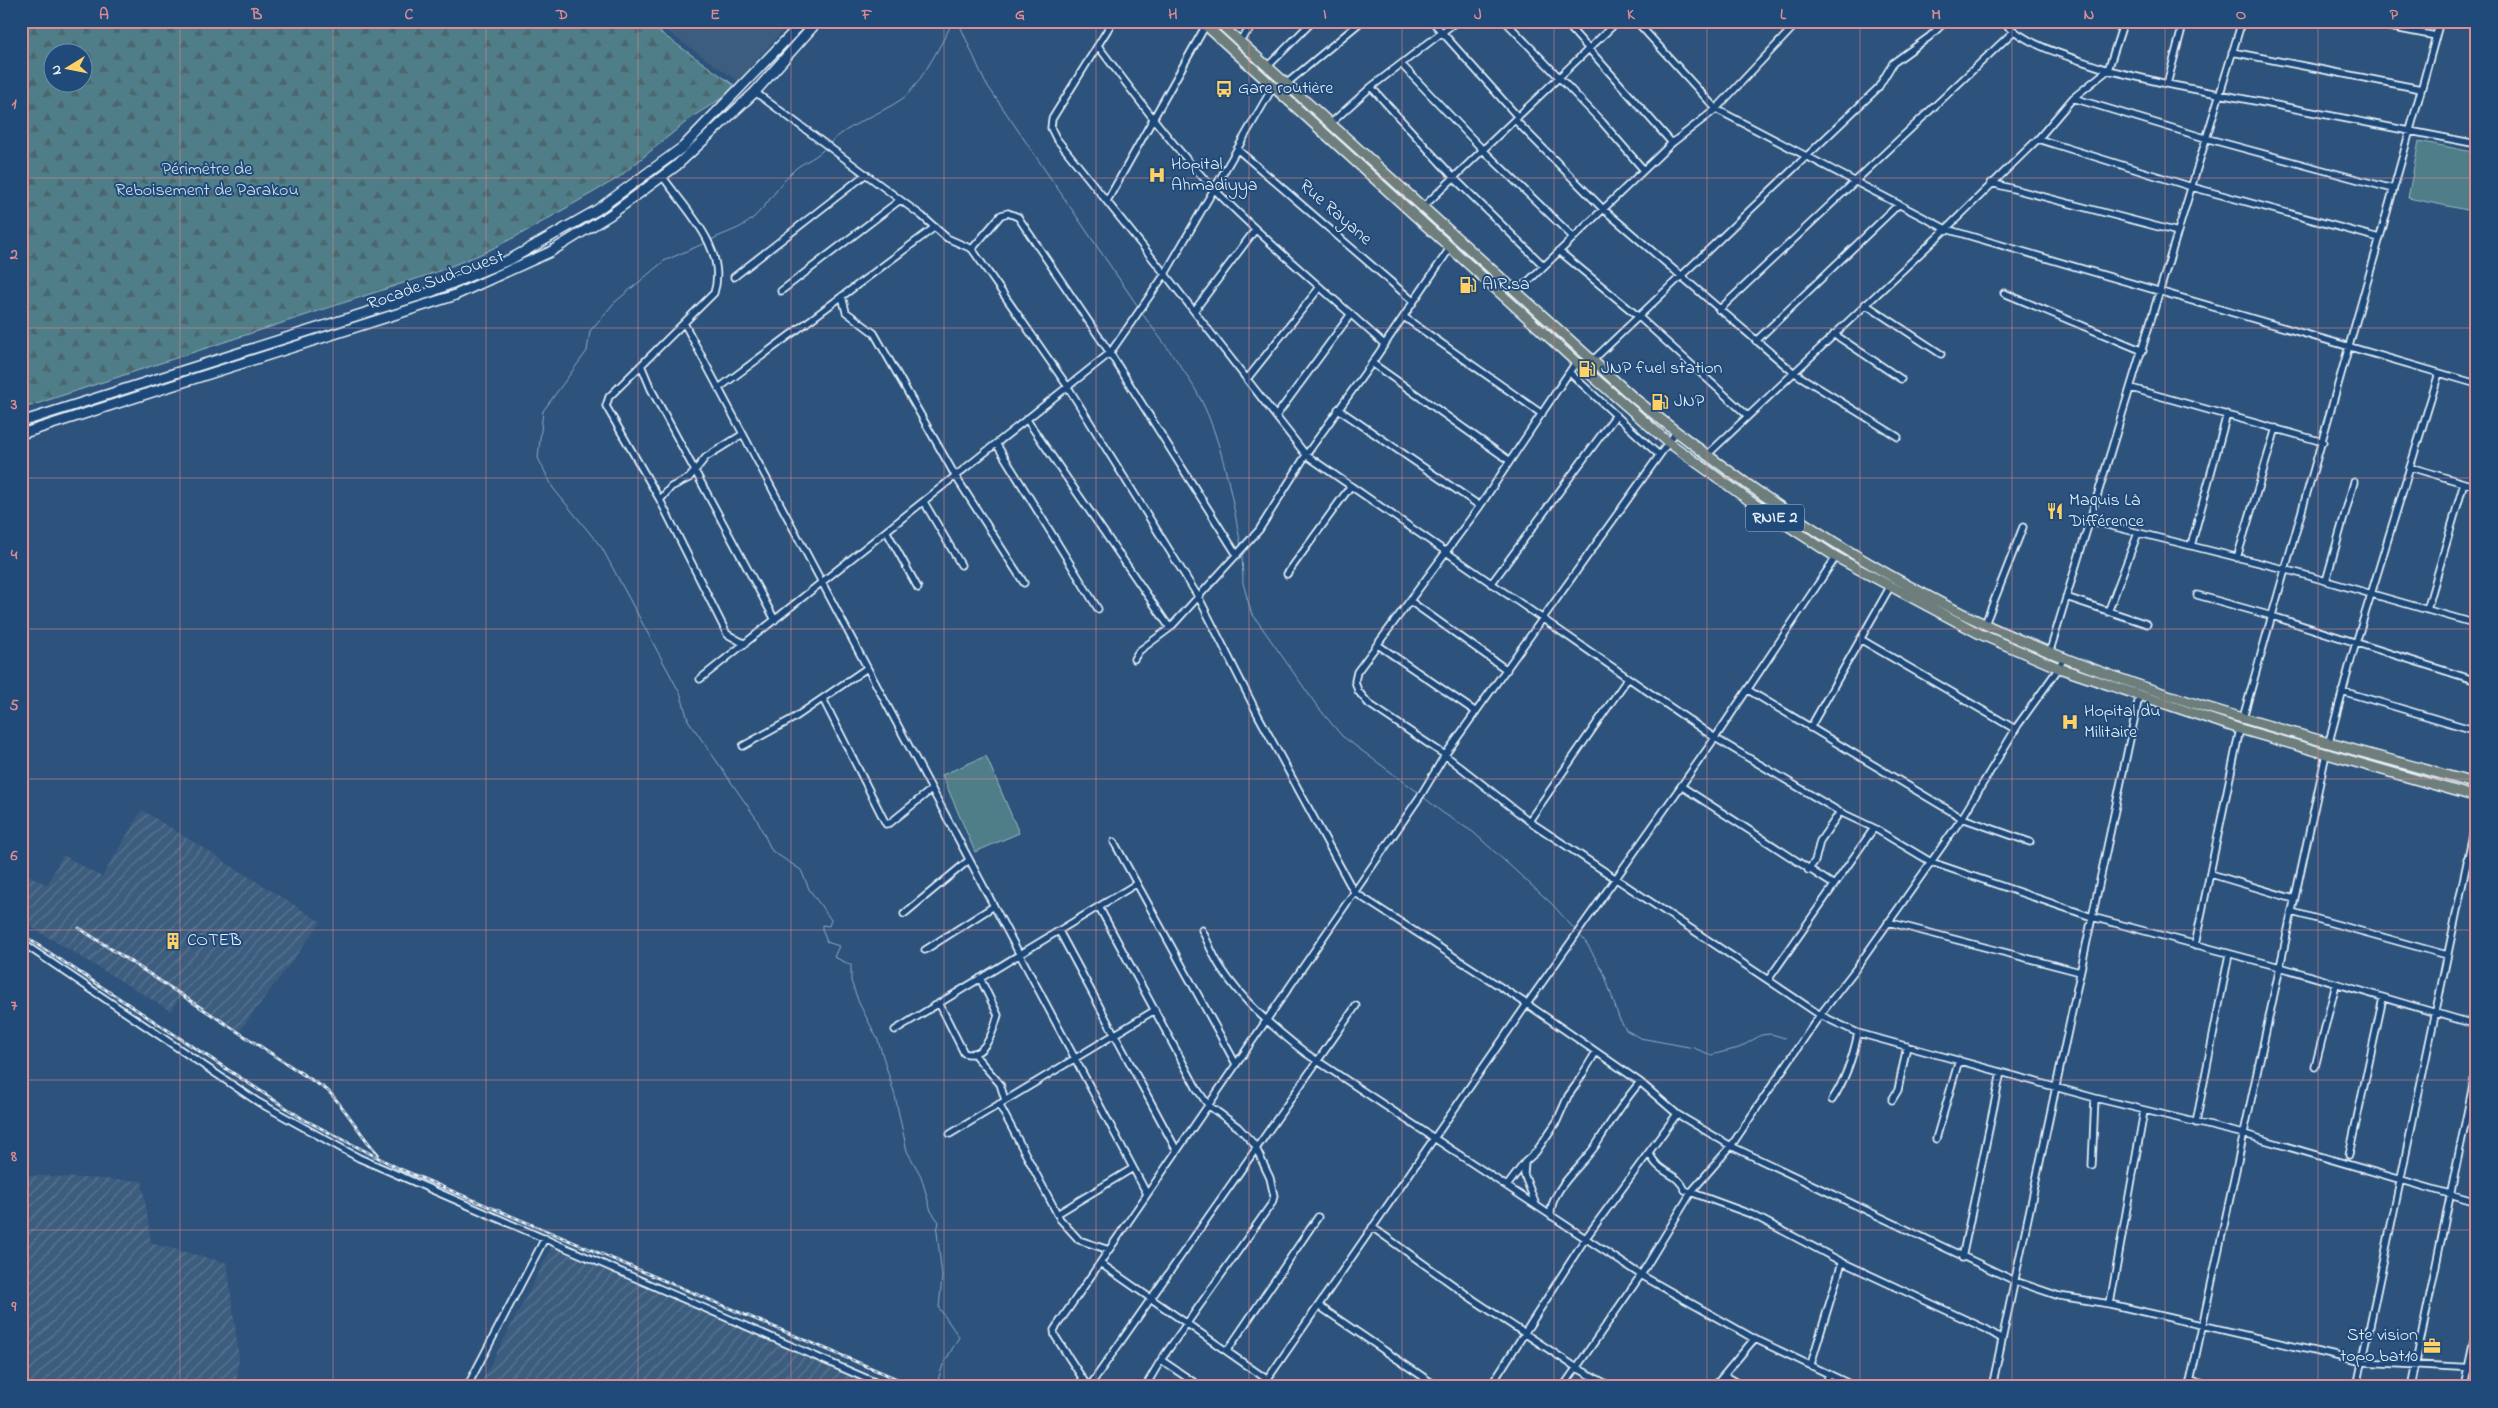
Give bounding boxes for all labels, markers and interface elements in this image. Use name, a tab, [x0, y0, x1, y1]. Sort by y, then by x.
text: A	[99, 3, 109, 27]
text: B	[251, 3, 263, 27]
text: C	[405, 3, 414, 27]
text: D	[555, 3, 568, 27]
text: E	[710, 3, 720, 27]
text: F	[861, 3, 873, 27]
text: G	[1015, 3, 1025, 27]
text: H	[1168, 3, 1178, 27]
text: I	[1323, 3, 1327, 27]
text: J	[1474, 3, 1482, 27]
text: K	[1627, 3, 1636, 27]
text: L	[1780, 3, 1787, 27]
text: M	[1931, 3, 1941, 27]
text: N	[2084, 3, 2095, 27]
text: O	[2236, 3, 2247, 27]
text: P	[2390, 3, 2399, 27]
north arrow	[42, 42, 92, 92]
text: N	[46, 64, 68, 76]
place label: Gare routière	[1238, 76, 1334, 102]
bus stop icon: Gare routière	[1214, 79, 1234, 99]
text: 1	[11, 92, 17, 116]
place label: Hopital Ahmadiyya	[1171, 152, 1257, 199]
park label: Périmètre de Reboisement de Parakou	[115, 157, 299, 204]
hospital icon: Hopital Ahmadiyya	[1147, 165, 1167, 185]
street label: Rue Rayane	[1293, 174, 1378, 253]
text: 2	[9, 243, 18, 267]
street label: Rocade Sud-Ouest	[364, 244, 508, 318]
place label: AIR.sa	[1482, 272, 1530, 298]
fuel station icon: AIR.sa	[1458, 275, 1478, 295]
place label: JNP fuel station	[1601, 356, 1723, 382]
fuel station icon: JNP fuel station	[1577, 359, 1597, 379]
place label: JNP	[1674, 389, 1705, 415]
fuel station icon: JNP	[1650, 392, 1670, 412]
text: 3	[10, 393, 18, 417]
place label: Maquis Là Différence	[2068, 488, 2145, 535]
restaurant icon: Maquis Là Différence	[2045, 501, 2065, 521]
road number: RNIE 2	[1746, 504, 1804, 532]
text: 4	[10, 543, 18, 567]
text: 5	[9, 694, 19, 718]
place label: Hopital du Militaire	[2084, 699, 2161, 746]
hospital icon: Hopital du Militaire	[2060, 712, 2080, 732]
text: 6	[9, 844, 18, 868]
place label: COTEB	[187, 928, 242, 954]
building icon: COTEB	[163, 931, 183, 951]
text: 7	[11, 994, 18, 1018]
text: 8	[10, 1145, 17, 1169]
text: 9	[11, 1295, 17, 1319]
place label: Ste vision topo bat10	[2340, 1323, 2418, 1370]
office icon: Ste vision topo bat10	[2422, 1336, 2442, 1356]

